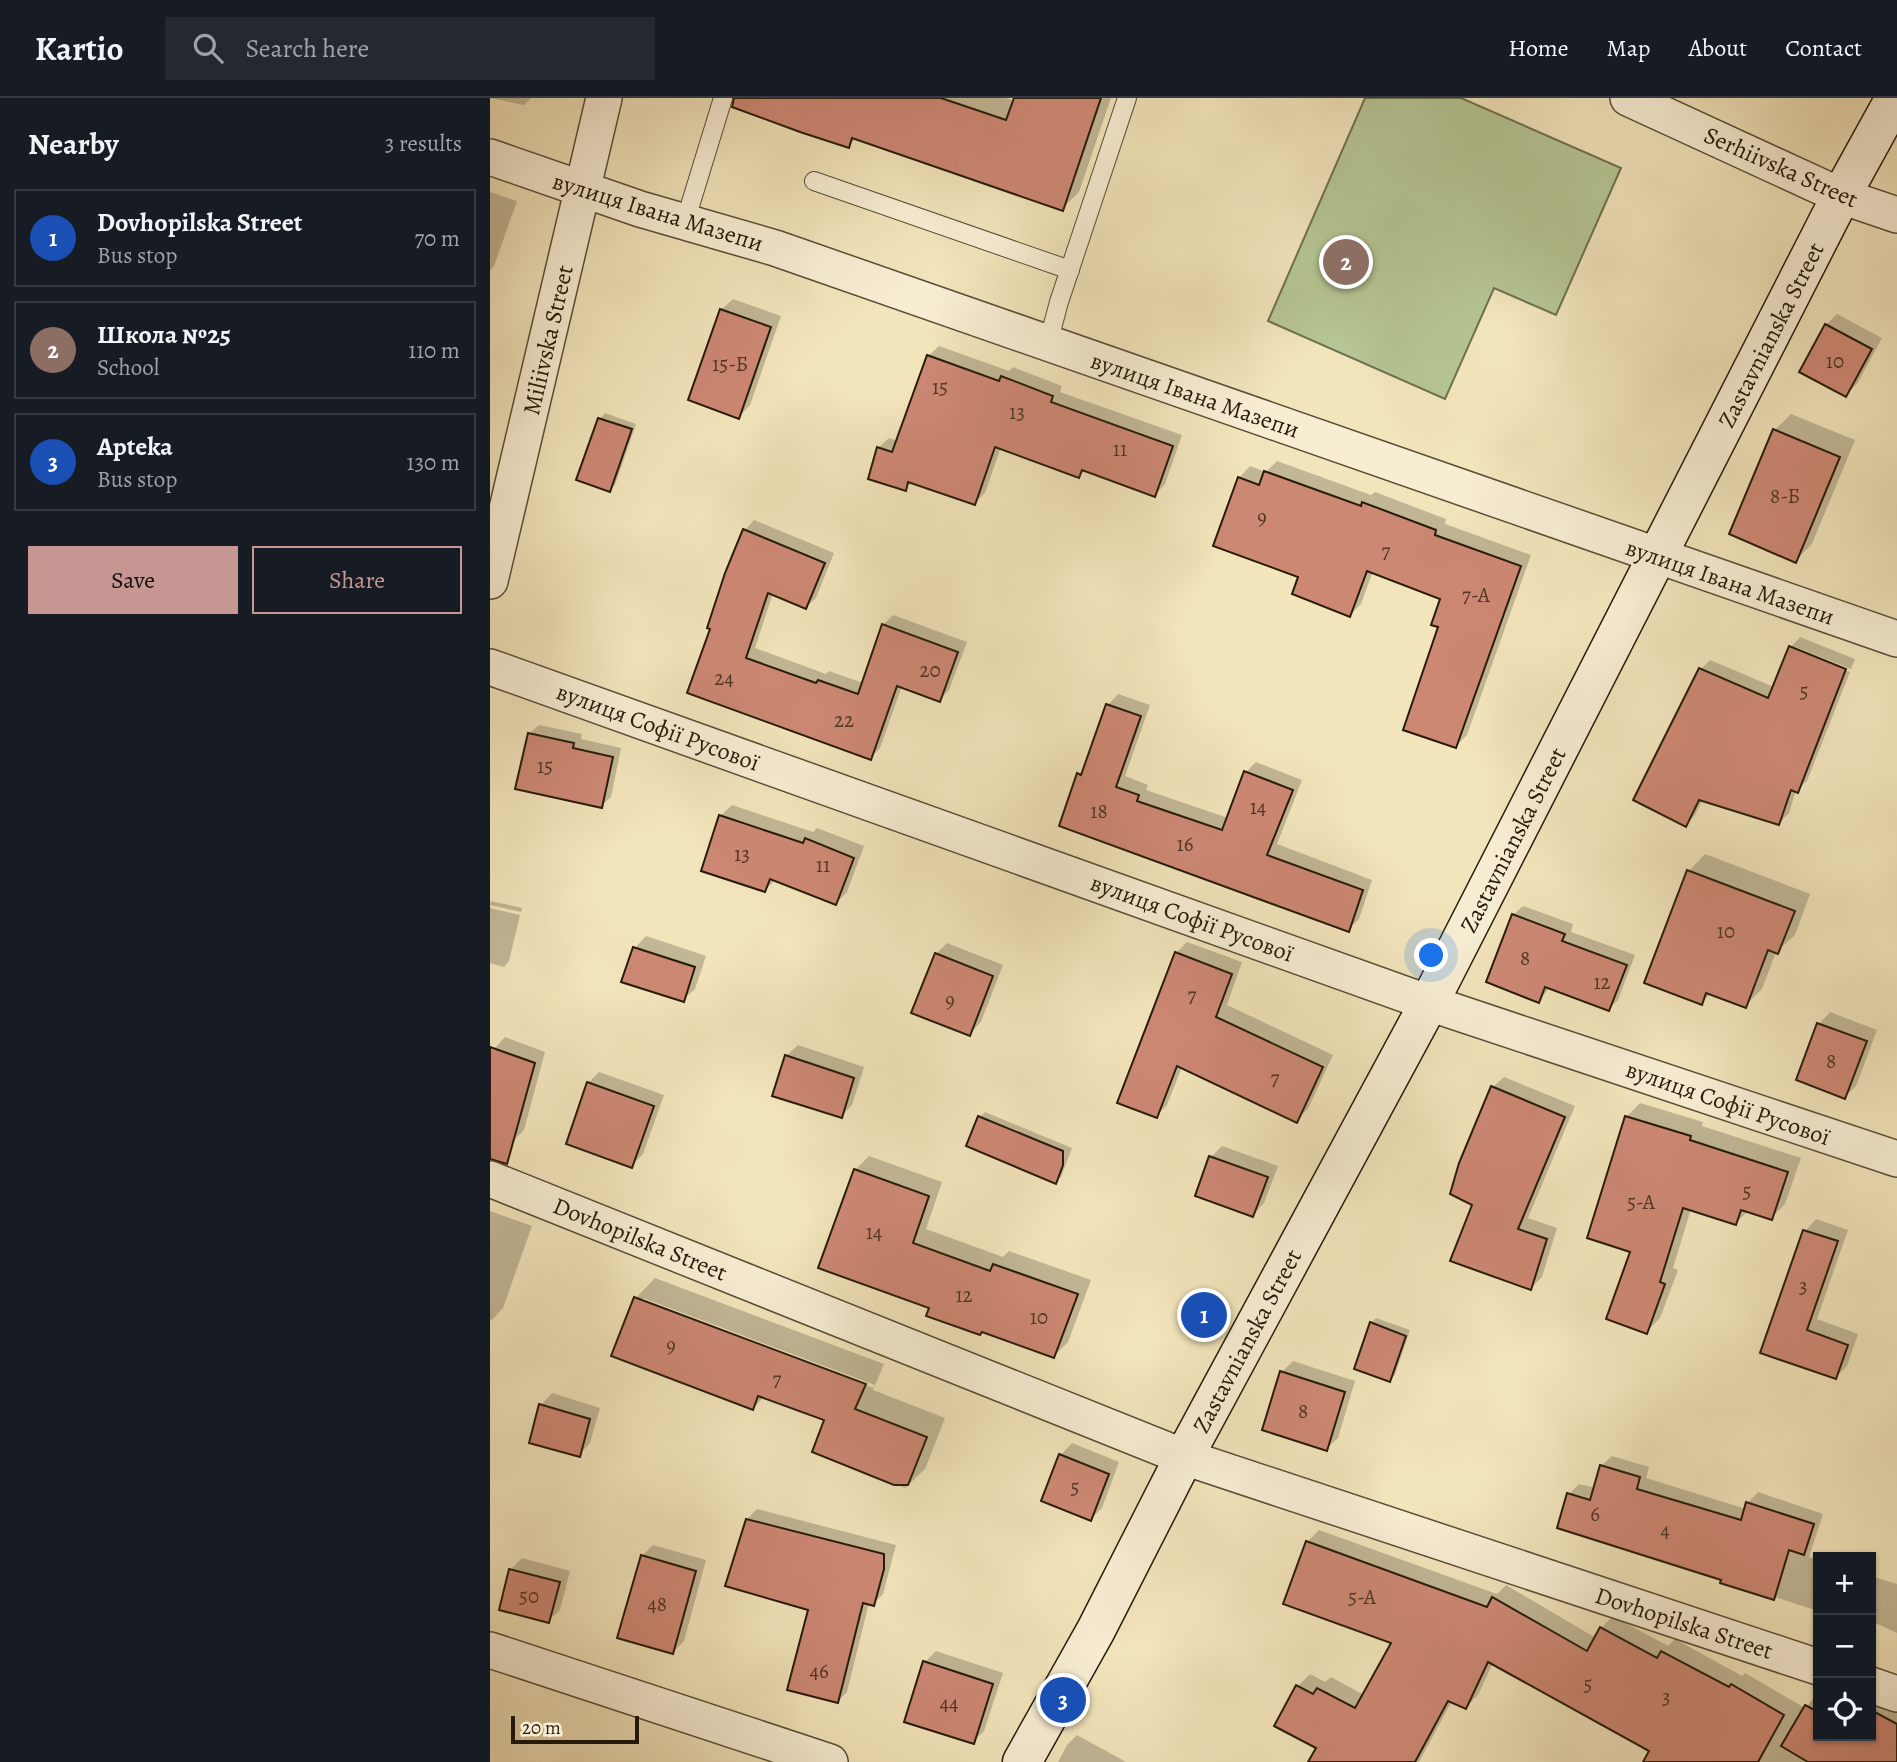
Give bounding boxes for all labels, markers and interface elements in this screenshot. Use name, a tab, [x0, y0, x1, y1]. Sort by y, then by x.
search box	[165, 17, 655, 80]
text: Kartio	[35, 26, 123, 71]
icon: search	[189, 29, 227, 67]
text: Search here	[245, 31, 369, 66]
text: Home	[1508, 32, 1569, 64]
text: Map	[1607, 32, 1651, 64]
text: About	[1689, 32, 1747, 64]
text: Contact	[1785, 32, 1862, 64]
street label: Serhiivska Street	[1699, 119, 1863, 215]
text: Nearby	[28, 124, 119, 164]
text: 3 results	[385, 128, 462, 159]
street label: вулиця Івана Мазепи	[549, 165, 767, 259]
text: Dovhopilska Street	[97, 205, 303, 240]
text: 1	[49, 223, 57, 254]
text: 70 m	[414, 223, 460, 254]
pin: 2	[1323, 236, 1369, 288]
street label: Zastavnianska Street	[1710, 237, 1832, 433]
text: Bus stop	[97, 240, 177, 271]
street label: Miliivska Street	[515, 262, 581, 418]
text: Школа №25	[97, 317, 231, 352]
text: 2	[47, 335, 59, 366]
text: 110 m	[408, 335, 460, 366]
street label: вулиця Івана Мазепи	[1086, 344, 1304, 446]
house number: 10	[1826, 347, 1844, 375]
house number: 15-Б	[712, 350, 748, 378]
text: School	[97, 352, 159, 383]
house number: 15	[932, 373, 948, 401]
house number: 13	[1009, 398, 1025, 426]
text: Apteka	[97, 429, 173, 464]
house number: 11	[1113, 435, 1127, 463]
text: 3	[48, 447, 58, 478]
text: 130 m	[407, 447, 460, 478]
text: Bus stop	[97, 464, 177, 495]
house number: 8-Б	[1770, 482, 1800, 510]
house number: 9	[1257, 503, 1267, 531]
street label: вулиця Івана Мазепи	[1621, 531, 1839, 633]
house number: 7	[1382, 537, 1391, 565]
button: Save	[28, 546, 238, 614]
button: Share	[252, 546, 462, 614]
house number: 7-А	[1462, 581, 1491, 609]
house number: 20	[919, 656, 941, 684]
house number: 24	[714, 664, 734, 692]
street label: вулиця Софії Русової	[552, 675, 764, 779]
house number: 5	[1799, 677, 1809, 705]
house number: 22	[834, 706, 854, 734]
street label: Zastavnianska Street	[1452, 742, 1574, 938]
house number: 15	[537, 752, 553, 780]
house number: 14	[1250, 793, 1266, 821]
house number: 18	[1090, 797, 1108, 825]
house number: 16	[1177, 830, 1194, 858]
house number: 13	[734, 840, 750, 868]
house number: 11	[816, 851, 830, 879]
street label: вулиця Софії Русової	[1086, 866, 1298, 970]
house number: 10	[1717, 917, 1735, 945]
your location	[1414, 938, 1448, 972]
house number: 8	[1520, 944, 1530, 972]
house number: 12	[1593, 968, 1611, 996]
house number: 7	[1188, 981, 1197, 1009]
house number: 9	[945, 986, 955, 1014]
house number: 8	[1826, 1047, 1836, 1075]
street label: вулиця Софії Русової	[1622, 1053, 1835, 1153]
house number: 7	[1271, 1064, 1280, 1092]
house number: 5	[1742, 1177, 1752, 1205]
house number: 5-А	[1627, 1188, 1656, 1216]
street label: Dovhopilska Street	[548, 1189, 732, 1289]
house number: 14	[866, 1218, 882, 1246]
street label: Zastavnianska Street	[1185, 1243, 1309, 1439]
house number: 3	[1799, 1272, 1807, 1300]
house number: 12	[955, 1281, 973, 1309]
pin: 1	[1181, 1289, 1227, 1341]
house number: 10	[1030, 1303, 1048, 1331]
house number: 9	[666, 1331, 676, 1359]
house number: 7	[773, 1365, 782, 1393]
house number: 8	[1298, 1397, 1308, 1425]
house number: 5	[1070, 1473, 1080, 1501]
house number: 6	[1590, 1500, 1600, 1528]
house number: 4	[1660, 1516, 1670, 1544]
map controls	[1813, 1552, 1876, 1741]
button: +	[1813, 1552, 1876, 1615]
street label: Dovhopilska Street	[1591, 1579, 1777, 1667]
house number: 50	[519, 1582, 539, 1610]
house number: 5-А	[1348, 1583, 1377, 1611]
house number: 48	[647, 1590, 667, 1618]
button: −	[1813, 1615, 1876, 1678]
house number: 46	[809, 1657, 829, 1685]
house number: 5	[1583, 1670, 1593, 1698]
pin: 3	[1040, 1674, 1086, 1726]
button: locate	[1813, 1678, 1876, 1741]
house number: 3	[1662, 1683, 1670, 1711]
house number: 44	[939, 1689, 959, 1717]
scale bar	[511, 1713, 639, 1745]
text: 20 m	[522, 1715, 561, 1741]

